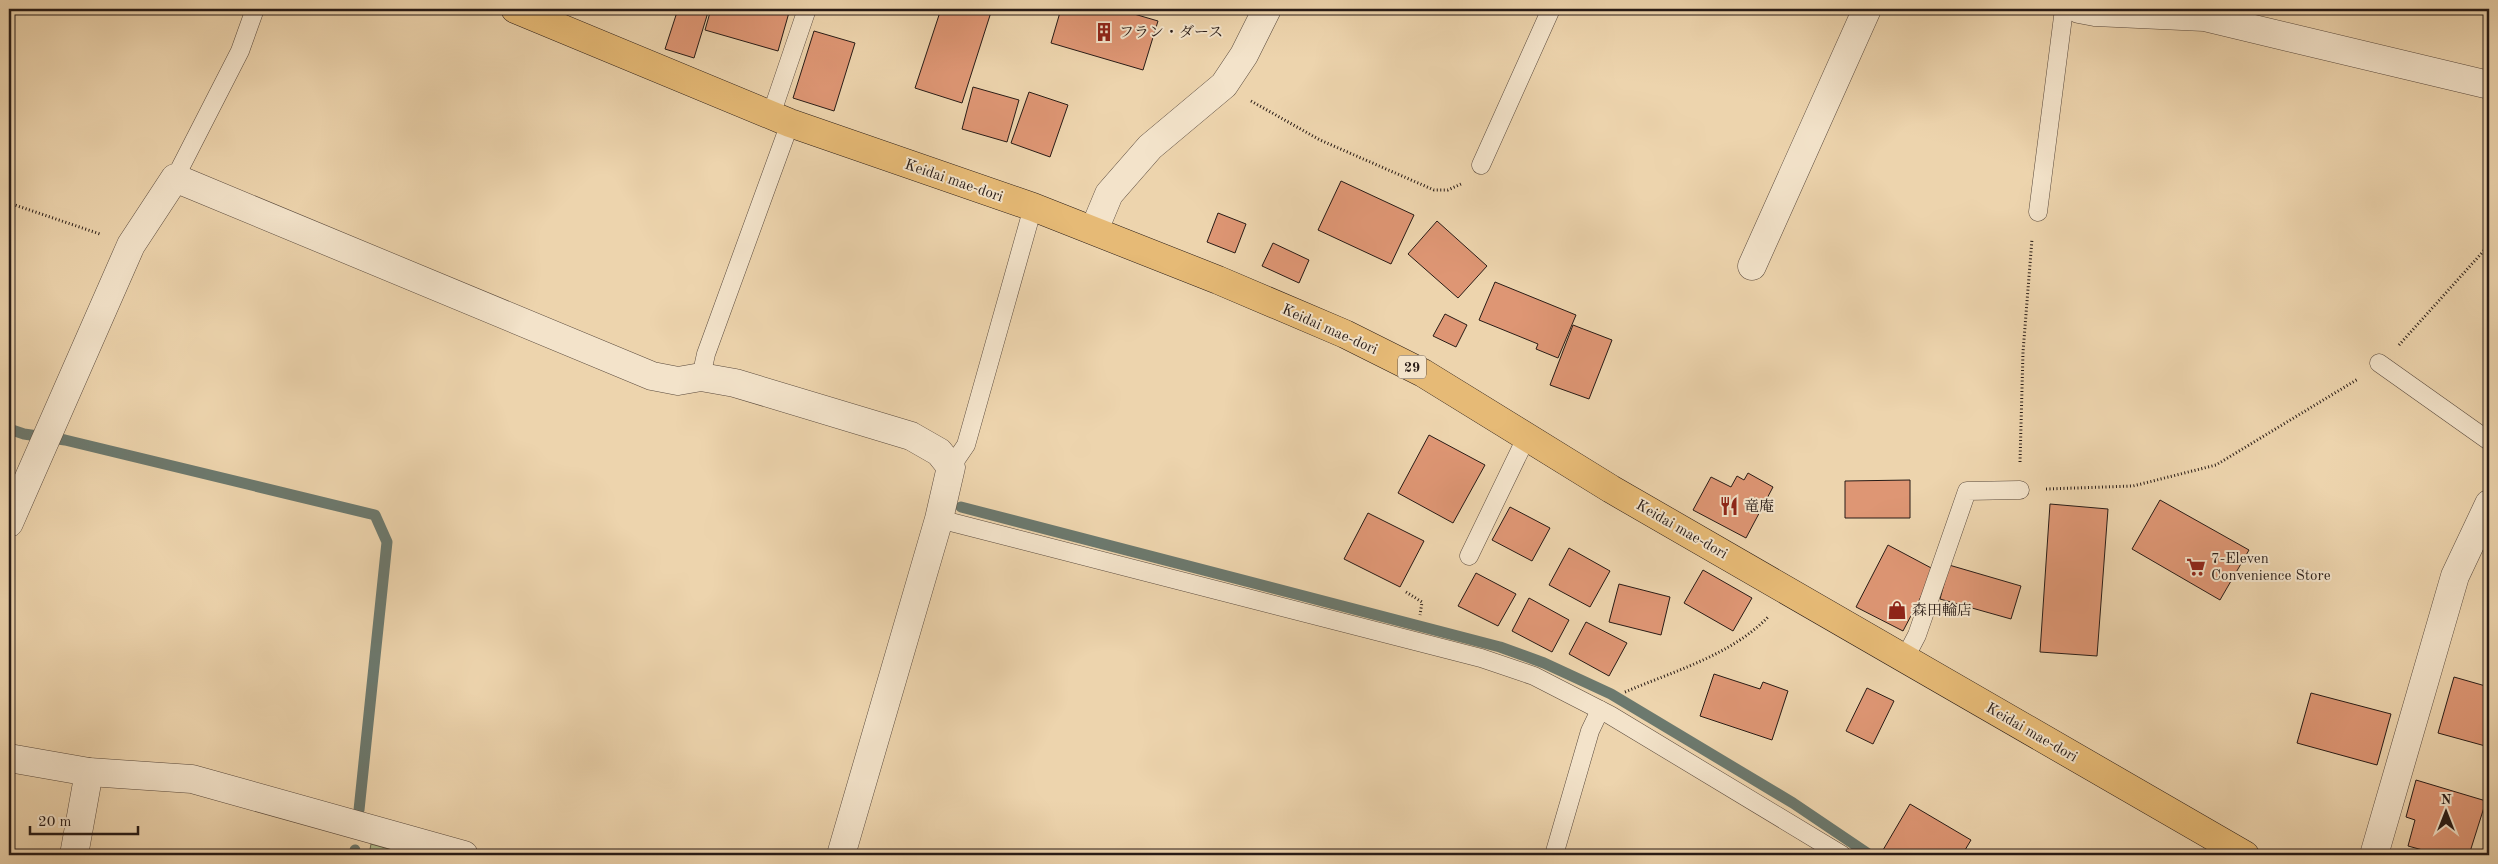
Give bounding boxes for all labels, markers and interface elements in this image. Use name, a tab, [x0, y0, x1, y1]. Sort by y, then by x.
building icon: フラン・ダース	[1093, 21, 1115, 43]
place label: フラン・ダース	[1119, 24, 1223, 41]
street label: Keidai mae-dori	[902, 158, 1005, 205]
street label: Keidai mae-dori	[1279, 303, 1380, 358]
road number: 29	[1398, 356, 1426, 378]
restaurant icon: 竜庵	[1718, 495, 1740, 517]
street label: Keidai mae-dori	[1633, 498, 1730, 563]
place label: 竜庵	[1744, 498, 1774, 515]
place label: 7-Eleven Convenience Store	[2211, 552, 2331, 584]
supermarket icon: 7-Eleven Convenience Store	[2185, 556, 2207, 578]
shop icon: 森田輪店	[1886, 599, 1908, 621]
place label: 森田輪店	[1912, 602, 1972, 619]
street label: Keidai mae-dori	[1983, 701, 2080, 766]
north arrow	[2420, 786, 2470, 836]
text: N	[2441, 793, 2452, 807]
scale bar	[30, 804, 138, 836]
text: 20 m	[38, 815, 72, 830]

